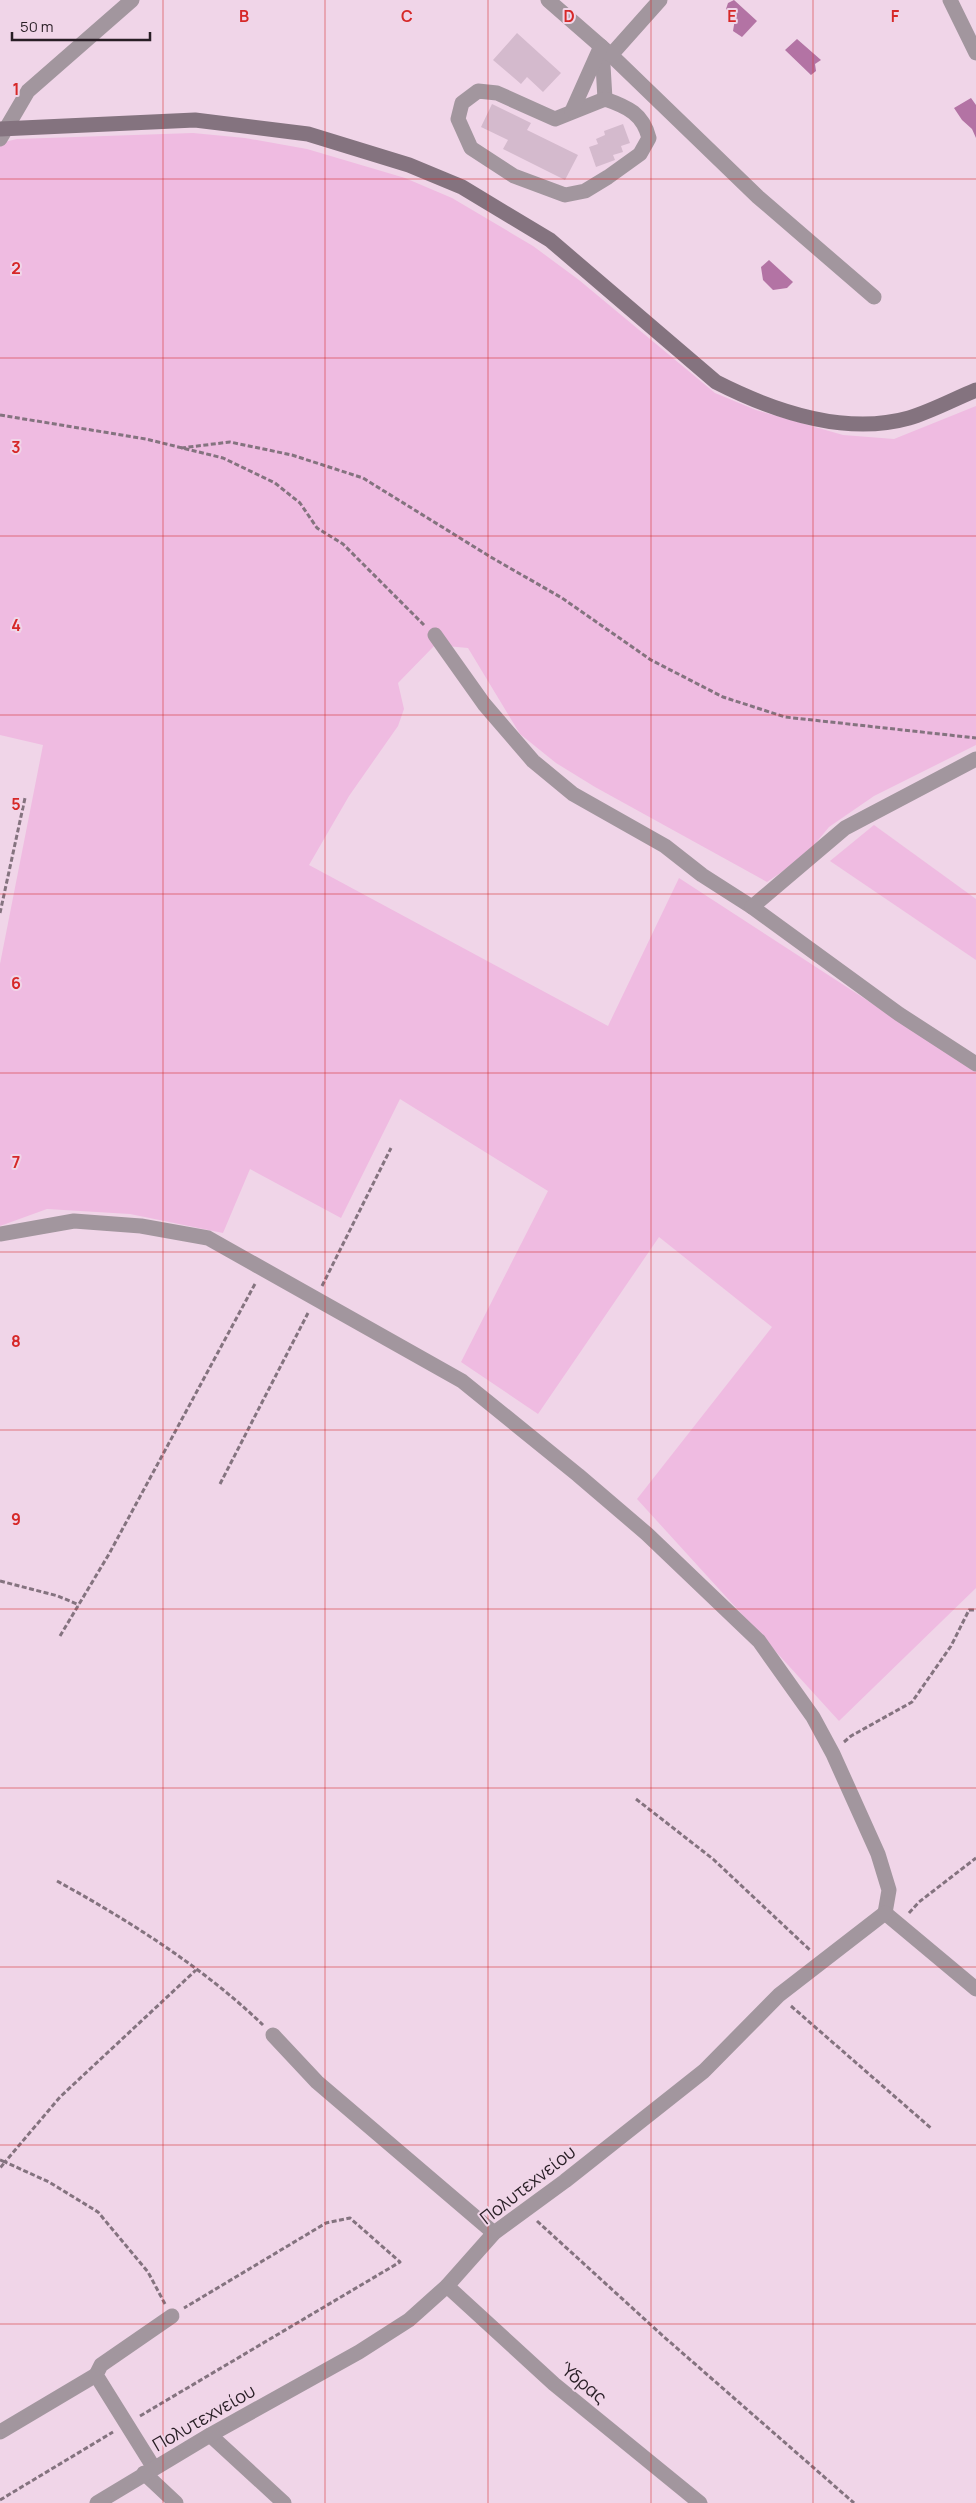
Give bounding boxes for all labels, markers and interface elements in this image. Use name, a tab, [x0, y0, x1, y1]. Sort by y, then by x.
text: B	[239, 5, 249, 27]
text: C	[401, 5, 413, 27]
text: D	[563, 5, 575, 27]
text: E	[727, 5, 737, 27]
text: F	[891, 5, 900, 27]
scale bar	[12, 10, 150, 42]
text: 50 m	[20, 16, 54, 37]
text: 1	[12, 78, 20, 100]
text: 2	[11, 257, 21, 279]
text: 3	[11, 436, 21, 458]
text: 4	[11, 614, 21, 636]
text: 5	[11, 793, 21, 815]
text: 6	[11, 972, 21, 994]
text: 7	[12, 1151, 20, 1173]
text: 8	[11, 1330, 21, 1352]
text: 9	[11, 1508, 21, 1530]
street label: Πολυτεχνείου	[475, 2139, 580, 2229]
street label: Ύδρας	[555, 2356, 612, 2409]
street label: Πολυτεχνείου	[148, 2378, 259, 2456]

